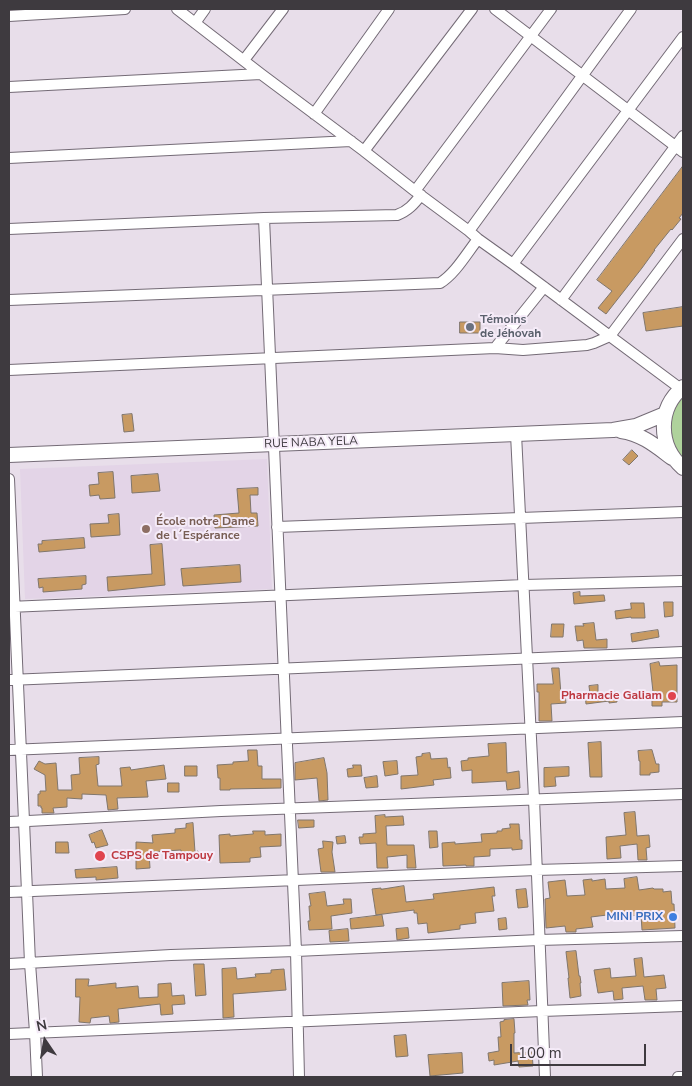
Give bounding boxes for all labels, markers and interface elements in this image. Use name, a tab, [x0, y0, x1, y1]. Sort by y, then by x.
place label: Témoins de Jéhovah	[480, 313, 541, 341]
marker: Témoins de Jéhovah	[464, 321, 476, 333]
street label: RUE NABA YELA	[264, 434, 358, 452]
place label: École notre Dame de l´Espérance	[156, 515, 255, 543]
marker: École notre Dame de l´Espérance	[140, 523, 152, 535]
place label: Pharmacie Galiam	[561, 689, 662, 703]
marker: Pharmacie Galiam	[666, 690, 678, 702]
marker: CSPS de Tampouy	[93, 849, 107, 863]
place label: CSPS de Tampouy	[111, 849, 213, 863]
place label: MINI PRIX	[606, 910, 663, 924]
marker: MINI PRIX	[667, 911, 679, 923]
text: N	[35, 1015, 49, 1036]
north arrow	[20, 1016, 70, 1066]
scale bar	[512, 1034, 648, 1066]
text: 100 m	[518, 1043, 562, 1063]

